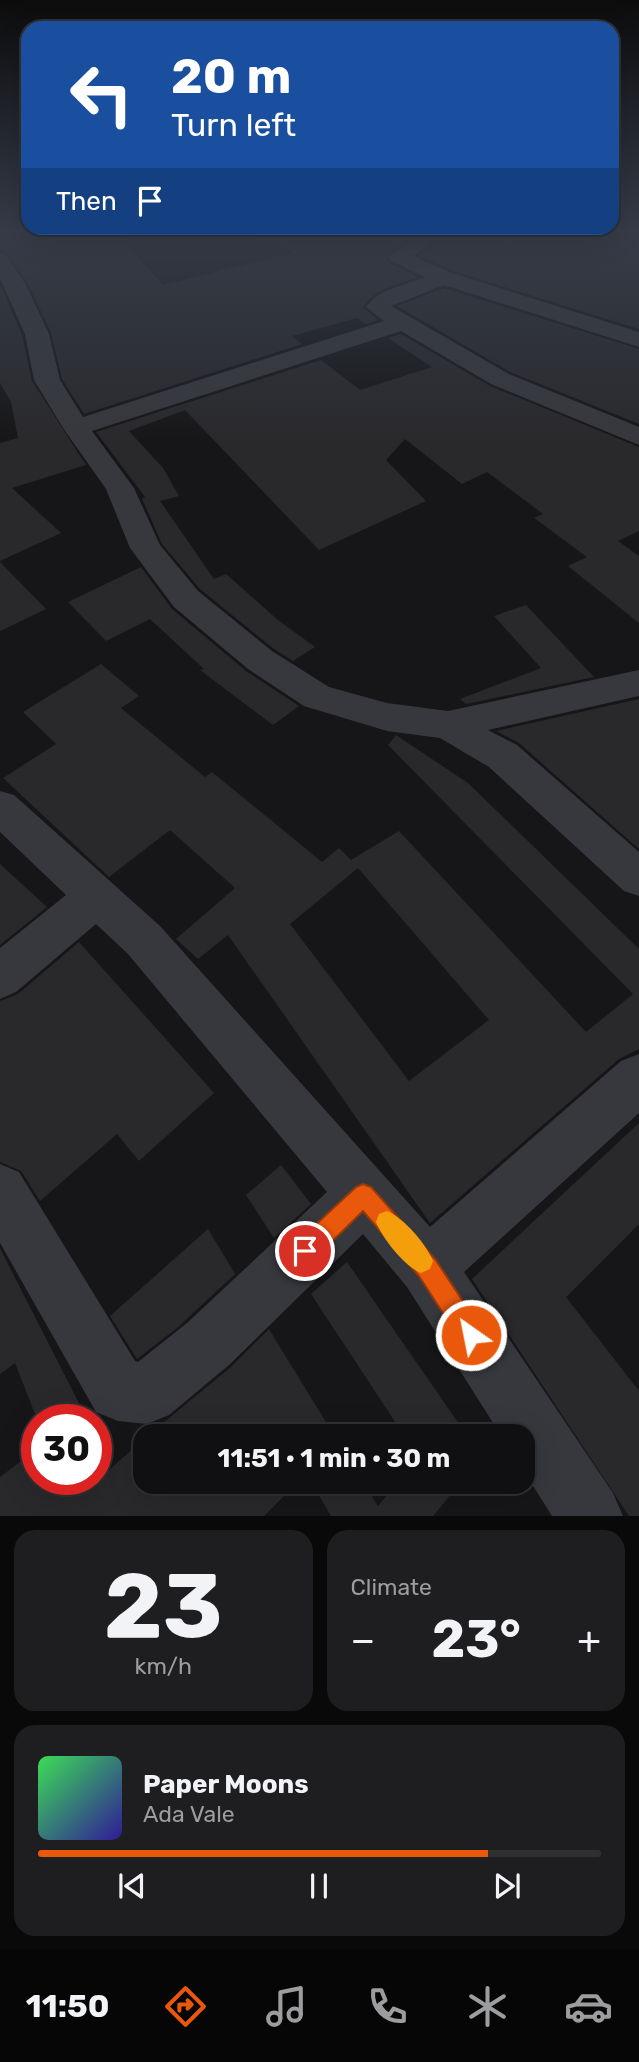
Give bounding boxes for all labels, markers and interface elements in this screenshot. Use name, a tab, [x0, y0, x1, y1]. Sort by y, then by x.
text: 20 m	[171, 47, 292, 105]
icon: left	[56, 49, 147, 140]
text: Turn left	[171, 106, 296, 144]
icon: arrive	[131, 182, 169, 220]
text: Then	[56, 186, 117, 217]
pin	[275, 1221, 335, 1281]
icon: arrive	[286, 1232, 324, 1270]
position arrow	[434, 1298, 508, 1372]
speed limit sign: 30	[21, 1404, 112, 1495]
text: 11:51 · 1 min · 30 m	[218, 1443, 450, 1474]
text: 23	[104, 1552, 223, 1660]
text: Climate	[351, 1573, 432, 1601]
text: 23°	[432, 1608, 521, 1670]
text: −	[351, 1617, 375, 1663]
text: +	[577, 1617, 601, 1663]
text: km/h	[135, 1652, 192, 1680]
text: Paper Moons	[143, 1769, 309, 1800]
text: Ada Vale	[143, 1800, 235, 1828]
icon: previous	[113, 1867, 151, 1905]
icon: pause	[300, 1867, 338, 1905]
icon: next	[488, 1867, 526, 1905]
icon: directions	[161, 1982, 210, 2031]
icon: music	[262, 1982, 311, 2031]
icon: phone	[363, 1982, 412, 2031]
icon: climate	[463, 1982, 512, 2031]
icon: car	[564, 1982, 613, 2031]
text: 11:50	[26, 1987, 109, 2025]

